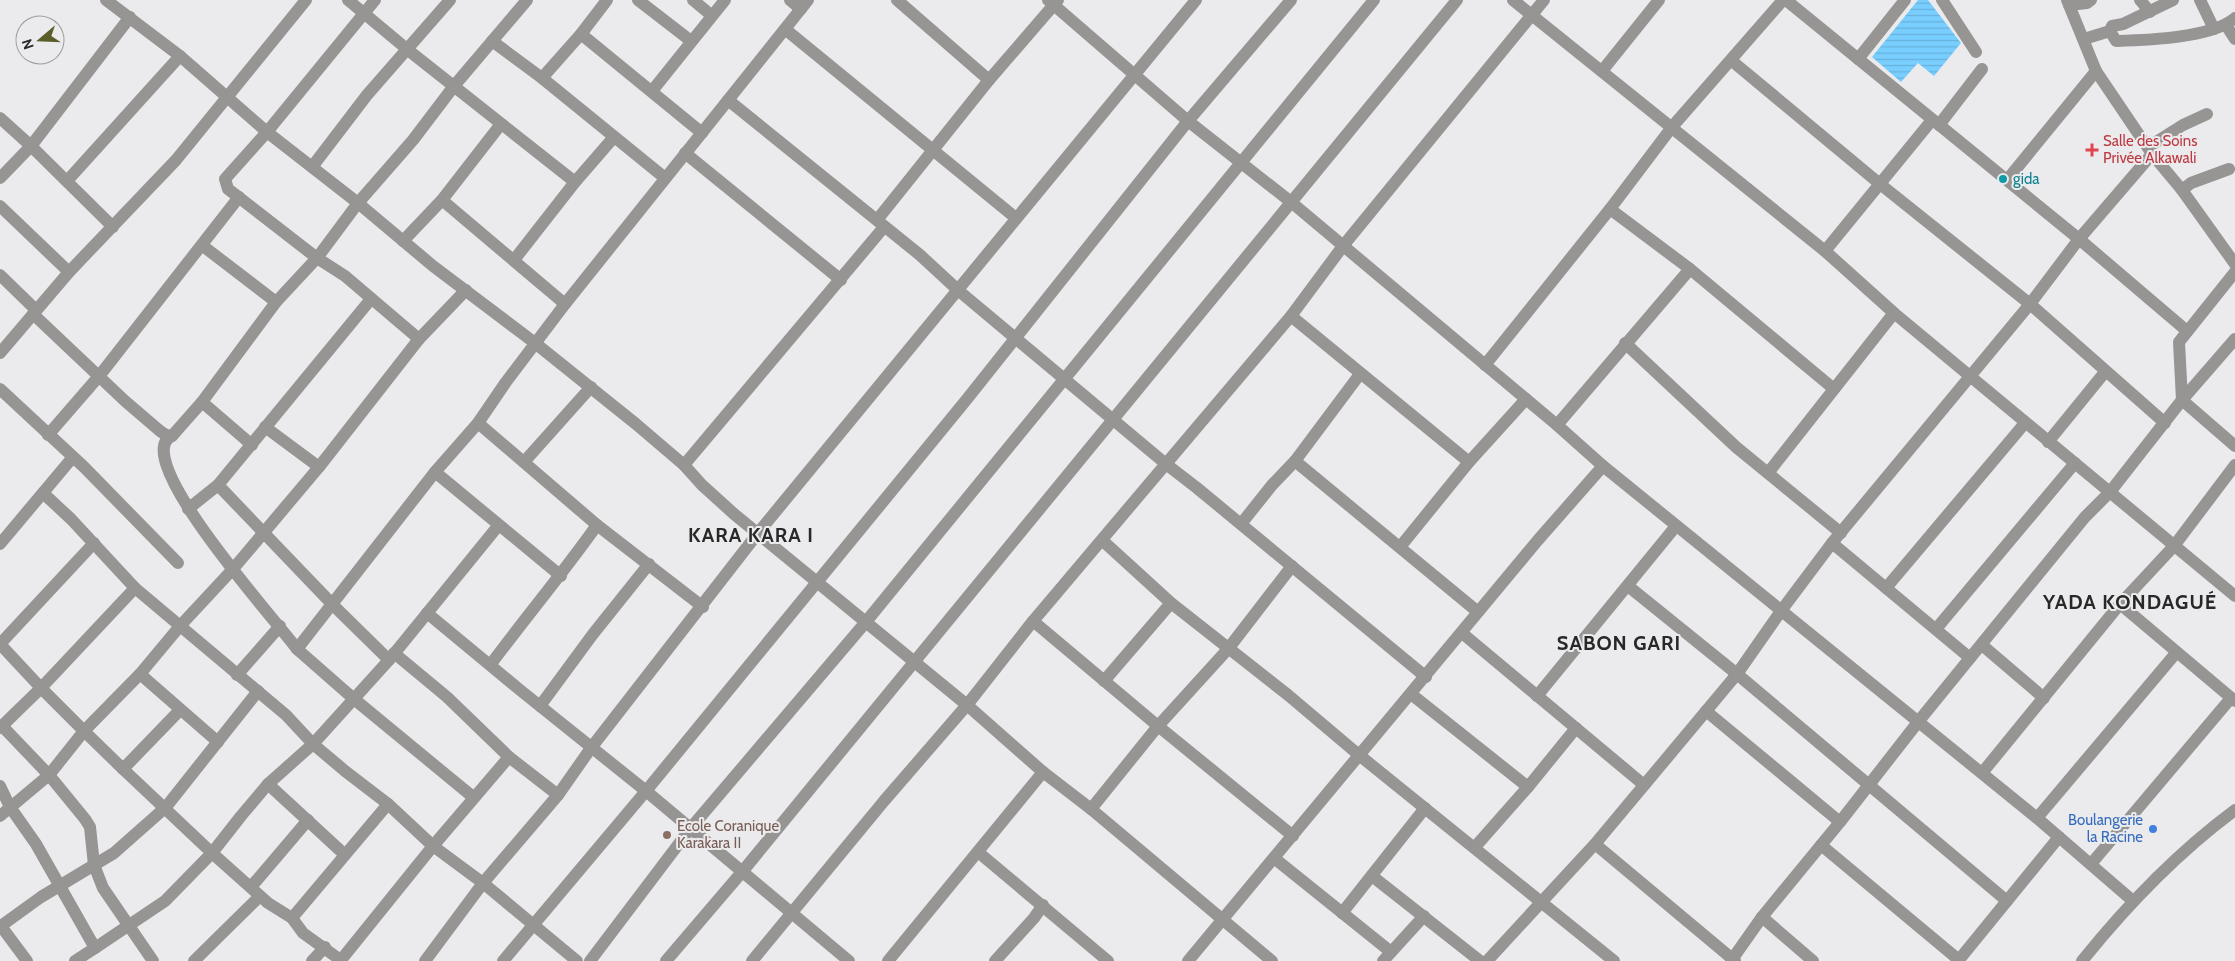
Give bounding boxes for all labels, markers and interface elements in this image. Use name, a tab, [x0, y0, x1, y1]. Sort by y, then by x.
north arrow	[15, 15, 65, 65]
text: N	[18, 37, 38, 52]
place label: Salle des Soins Privée Alkawali	[2103, 132, 2197, 167]
marker: Salle des Soins Privée Alkawali	[2085, 143, 2099, 157]
place label: gida	[2013, 170, 2040, 188]
marker: gida	[1997, 173, 2009, 185]
district label: KARA KARA I	[688, 523, 814, 547]
district label: YADA KONDAGUÉ	[2042, 590, 2217, 614]
district label: SABON GARI	[1557, 631, 1681, 655]
place label: Boulangerie la Racine	[2068, 811, 2143, 846]
place label: Ecole Coranique Karakara II	[677, 817, 779, 852]
marker: Boulangerie la Racine	[2147, 823, 2159, 835]
marker: Ecole Coranique Karakara II	[661, 829, 673, 841]

